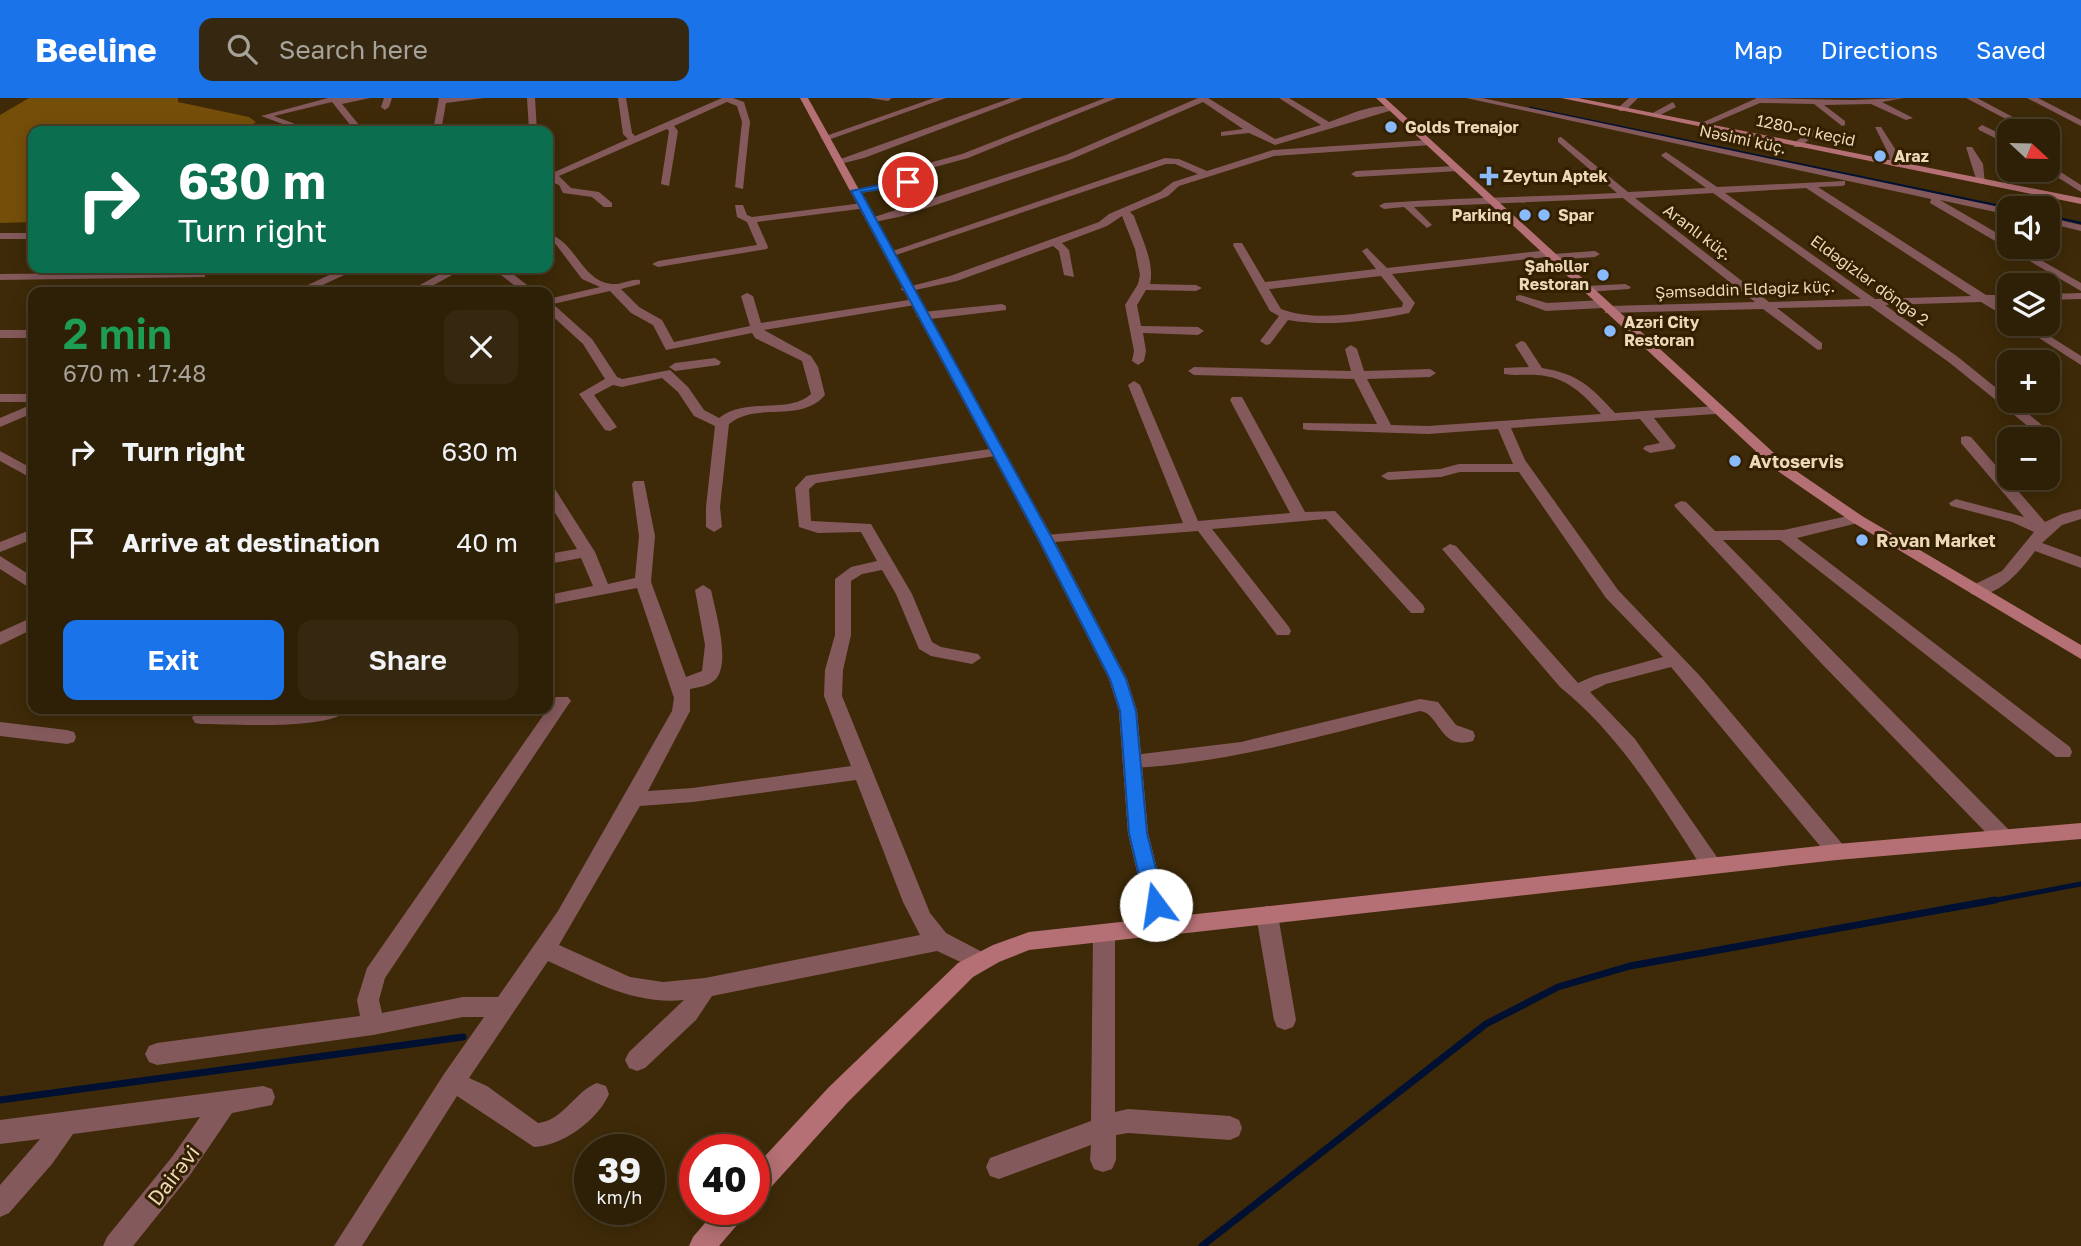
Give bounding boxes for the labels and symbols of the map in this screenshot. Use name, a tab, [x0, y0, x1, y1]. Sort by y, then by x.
street label: 1280-cı keçid	[1755, 110, 1857, 150]
place label: Golds Trenajor	[1405, 117, 1519, 137]
marker: Golds Trenajor	[1383, 119, 1399, 135]
north arrow	[1997, 119, 2060, 182]
street label: Nəsimi küç.	[1698, 120, 1788, 158]
place label: Araz	[1894, 146, 1929, 166]
marker: Araz	[1872, 148, 1888, 164]
pin	[878, 152, 938, 212]
place label: Zeytun Aptek	[1503, 166, 1609, 186]
marker: Zeytun Aptek	[1481, 168, 1497, 184]
street label: Aranlı küç.	[1660, 200, 1736, 264]
place label: Parkinq	[1452, 205, 1511, 225]
place label: Spar	[1558, 205, 1594, 225]
marker: Parkinq	[1517, 207, 1533, 223]
marker: Spar	[1536, 207, 1552, 223]
street label: Eldəgizlər döngə 2	[1807, 230, 1933, 330]
place label: Şahəllər Restoran	[1519, 256, 1589, 294]
marker: Şahəllər Restoran	[1595, 267, 1611, 283]
street label: Şəmsəddin Eldəgiz küç.	[1655, 276, 1835, 302]
place label: Azəri City Restoran	[1624, 312, 1700, 350]
marker: Azəri City Restoran	[1602, 323, 1618, 339]
place label: Avtoservis	[1749, 450, 1844, 472]
marker: Avtoservis	[1727, 453, 1743, 469]
place label: Rəvan Market	[1876, 529, 1996, 551]
marker: Rəvan Market	[1854, 532, 1870, 548]
position arrow	[1119, 868, 1193, 942]
speed limit sign: 40	[679, 1134, 770, 1225]
street label: Dairəvi	[141, 1140, 205, 1210]

